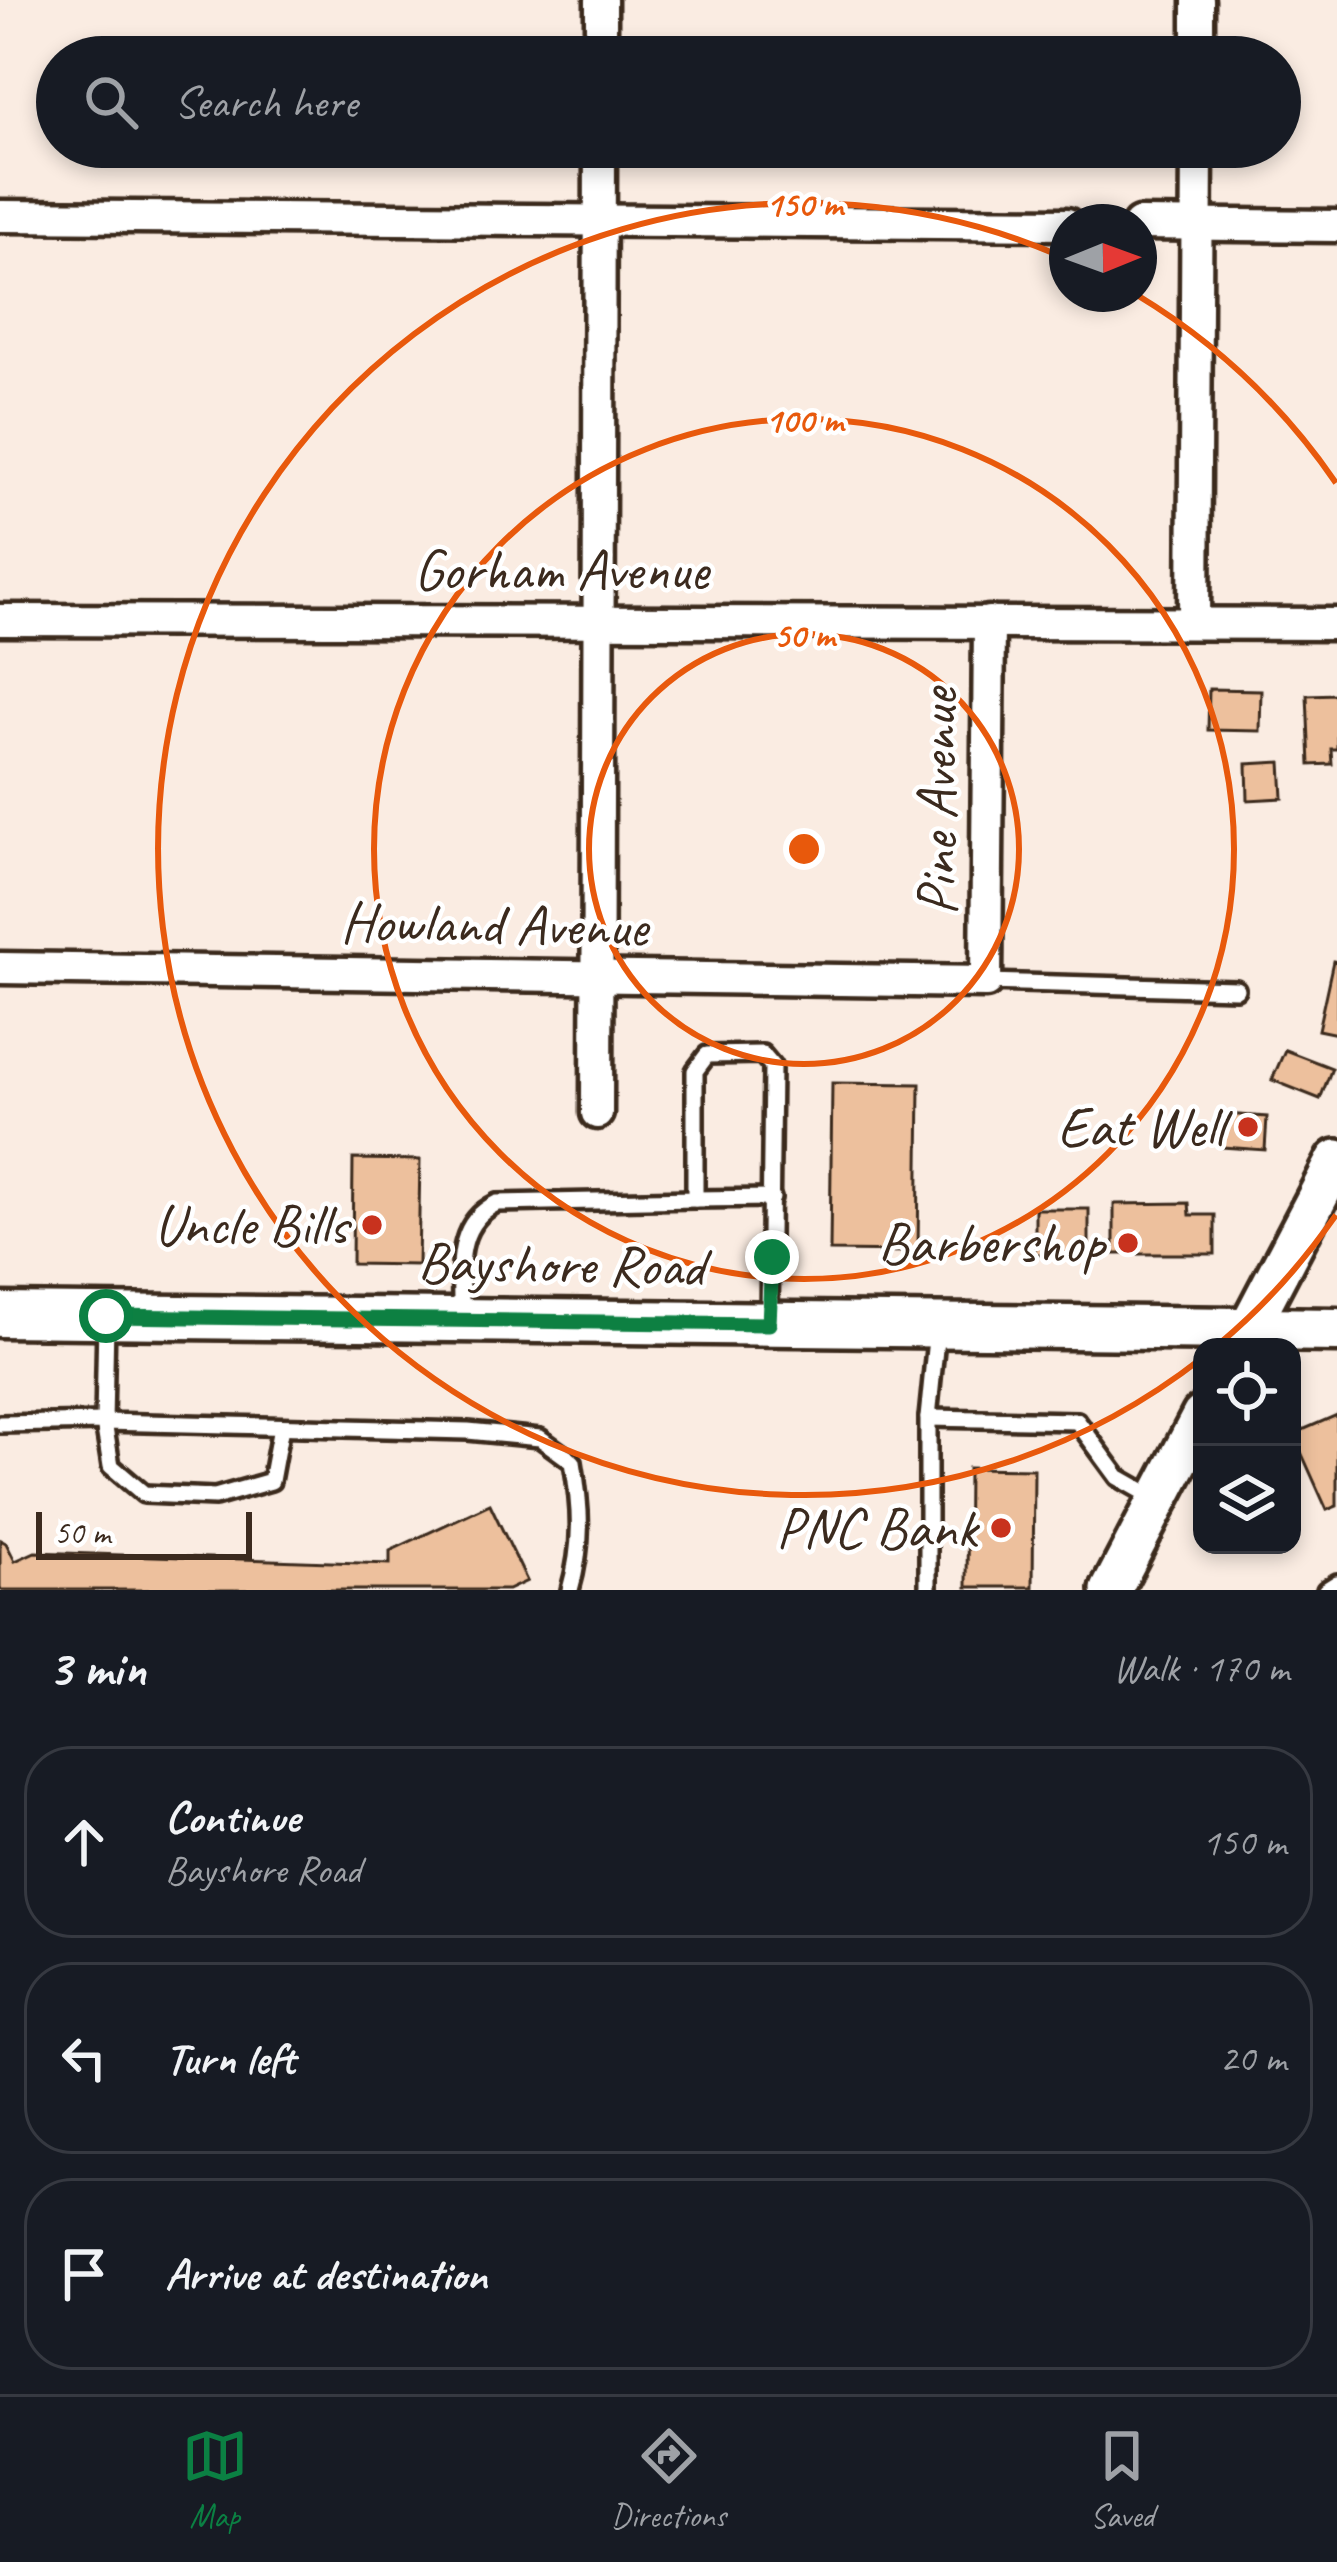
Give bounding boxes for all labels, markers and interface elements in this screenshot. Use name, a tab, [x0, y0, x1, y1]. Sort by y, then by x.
search box	[36, 36, 1301, 168]
icon: search	[78, 69, 144, 135]
text: Search here	[174, 74, 357, 131]
text: 150 m	[765, 181, 846, 227]
north arrow	[1049, 204, 1157, 312]
text: 100 m	[765, 397, 846, 443]
street label: Gorham Avenue	[414, 534, 711, 606]
text: 50 m	[773, 612, 838, 658]
street label: Pine Avenue	[901, 685, 973, 915]
centre of rings	[783, 828, 825, 870]
street label: Howland Avenue	[340, 885, 651, 963]
place label: Eat Well	[1057, 1091, 1233, 1163]
marker: Eat Well	[1235, 1114, 1261, 1140]
place label: Uncle Bills	[154, 1189, 353, 1261]
place label: Barbershop	[878, 1207, 1107, 1279]
marker: Uncle Bills	[359, 1212, 385, 1238]
street label: Bayshore Road	[417, 1226, 713, 1303]
route end	[745, 1230, 799, 1284]
marker: Barbershop	[1115, 1230, 1141, 1256]
route start	[79, 1289, 133, 1343]
map controls	[1193, 1338, 1301, 1554]
button: locate	[1193, 1338, 1301, 1446]
button: layers	[1193, 1446, 1301, 1554]
place label: PNC Bank	[776, 1492, 980, 1564]
scale bar	[36, 1506, 252, 1559]
text: 50 m	[54, 1512, 110, 1554]
marker: PNC Bank	[988, 1515, 1014, 1541]
text: 3 min	[48, 1636, 146, 1700]
text: Walk · 170 m	[1113, 1644, 1289, 1693]
text: Continue	[165, 1789, 299, 1846]
icon: ahead	[51, 1809, 117, 1875]
text: 150 m	[1202, 1818, 1286, 1867]
text: Bayshore Road	[165, 1846, 361, 1895]
icon: left	[51, 2025, 117, 2091]
text: Turn left	[165, 2030, 295, 2087]
text: 20 m	[1220, 2034, 1286, 2083]
icon: arrive	[51, 2241, 117, 2307]
text: Arrive at destination	[165, 2246, 487, 2303]
tab: Map	[182, 2423, 248, 2537]
tab: Directions	[611, 2423, 726, 2537]
tab: Saved	[1089, 2423, 1155, 2537]

